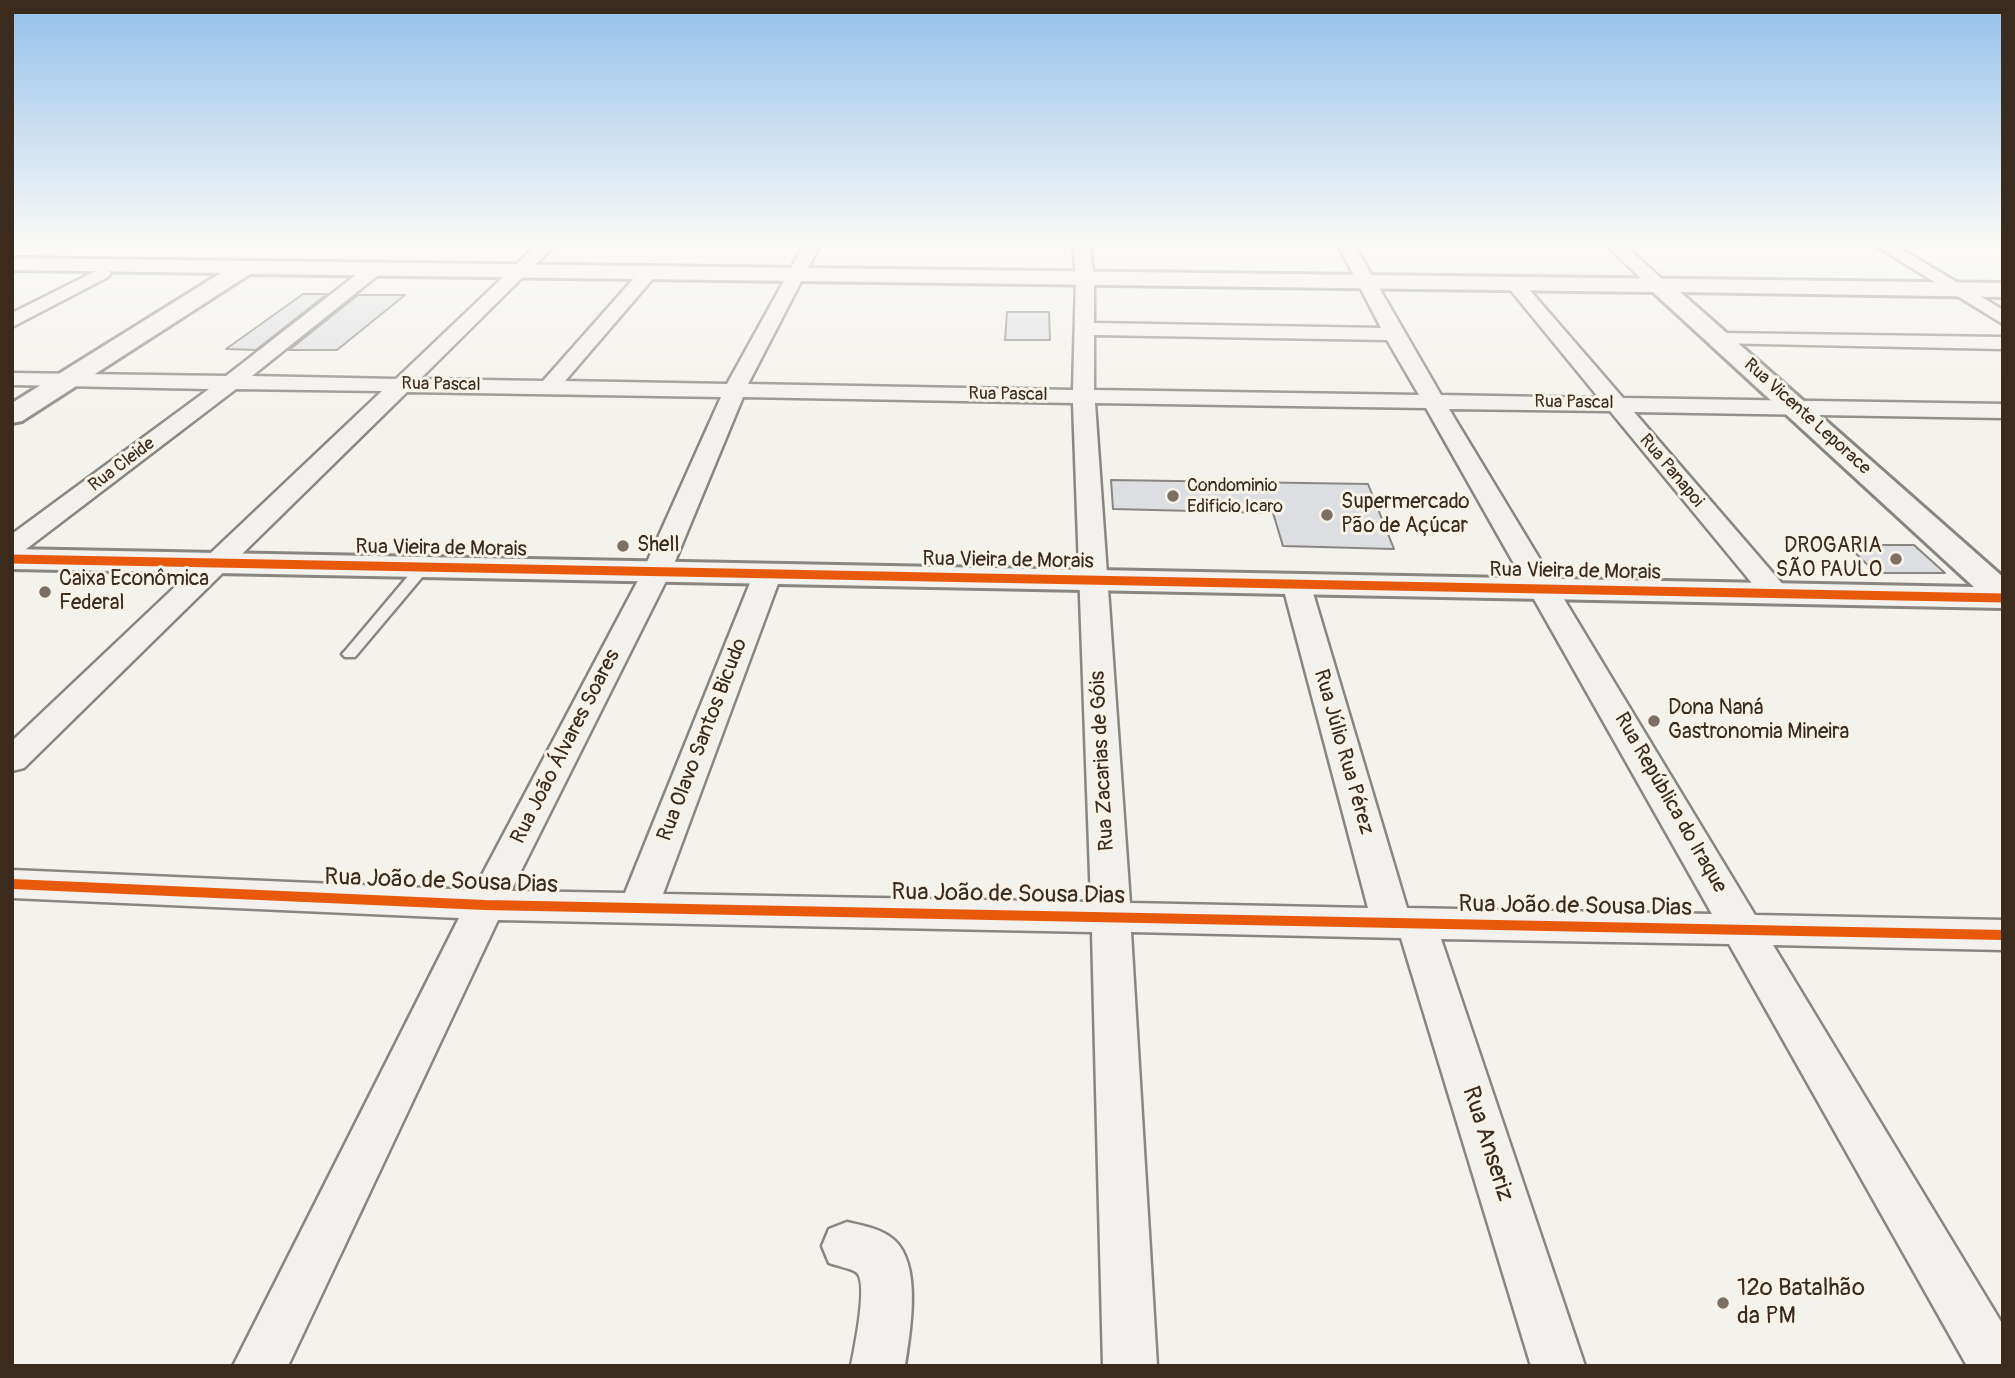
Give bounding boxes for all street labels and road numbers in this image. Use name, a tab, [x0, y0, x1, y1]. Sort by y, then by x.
street label: Rua Vicente Leporace	[1739, 354, 1875, 480]
street label: Rua Pascal	[401, 374, 481, 396]
street label: Rua Pascal	[968, 384, 1048, 406]
street label: Rua Pascal	[1534, 392, 1614, 414]
street label: Rua Panapoi	[1634, 430, 1708, 512]
street label: Rua Cleide	[85, 433, 159, 497]
street label: Rua Vieira de Morais	[355, 535, 527, 563]
street label: Rua Vieira de Morais	[922, 547, 1094, 575]
street label: Rua Vieira de Morais	[1489, 558, 1661, 586]
street label: Rua Olavo Santos Bicudo	[653, 635, 753, 845]
street label: Rua João Álvares Soares	[506, 646, 626, 848]
street label: Rua Júlio Rua Pérez	[1307, 666, 1379, 838]
street label: Rua Zacarias de Góis	[1086, 670, 1120, 852]
street label: Rua República do Iraque	[1608, 708, 1732, 898]
street label: Rua João de Sousa Dias	[324, 864, 558, 900]
street label: Rua João de Sousa Dias	[891, 879, 1125, 911]
street label: Rua João de Sousa Dias	[1458, 891, 1692, 923]
street label: Rua Anseriz	[1455, 1083, 1519, 1205]

